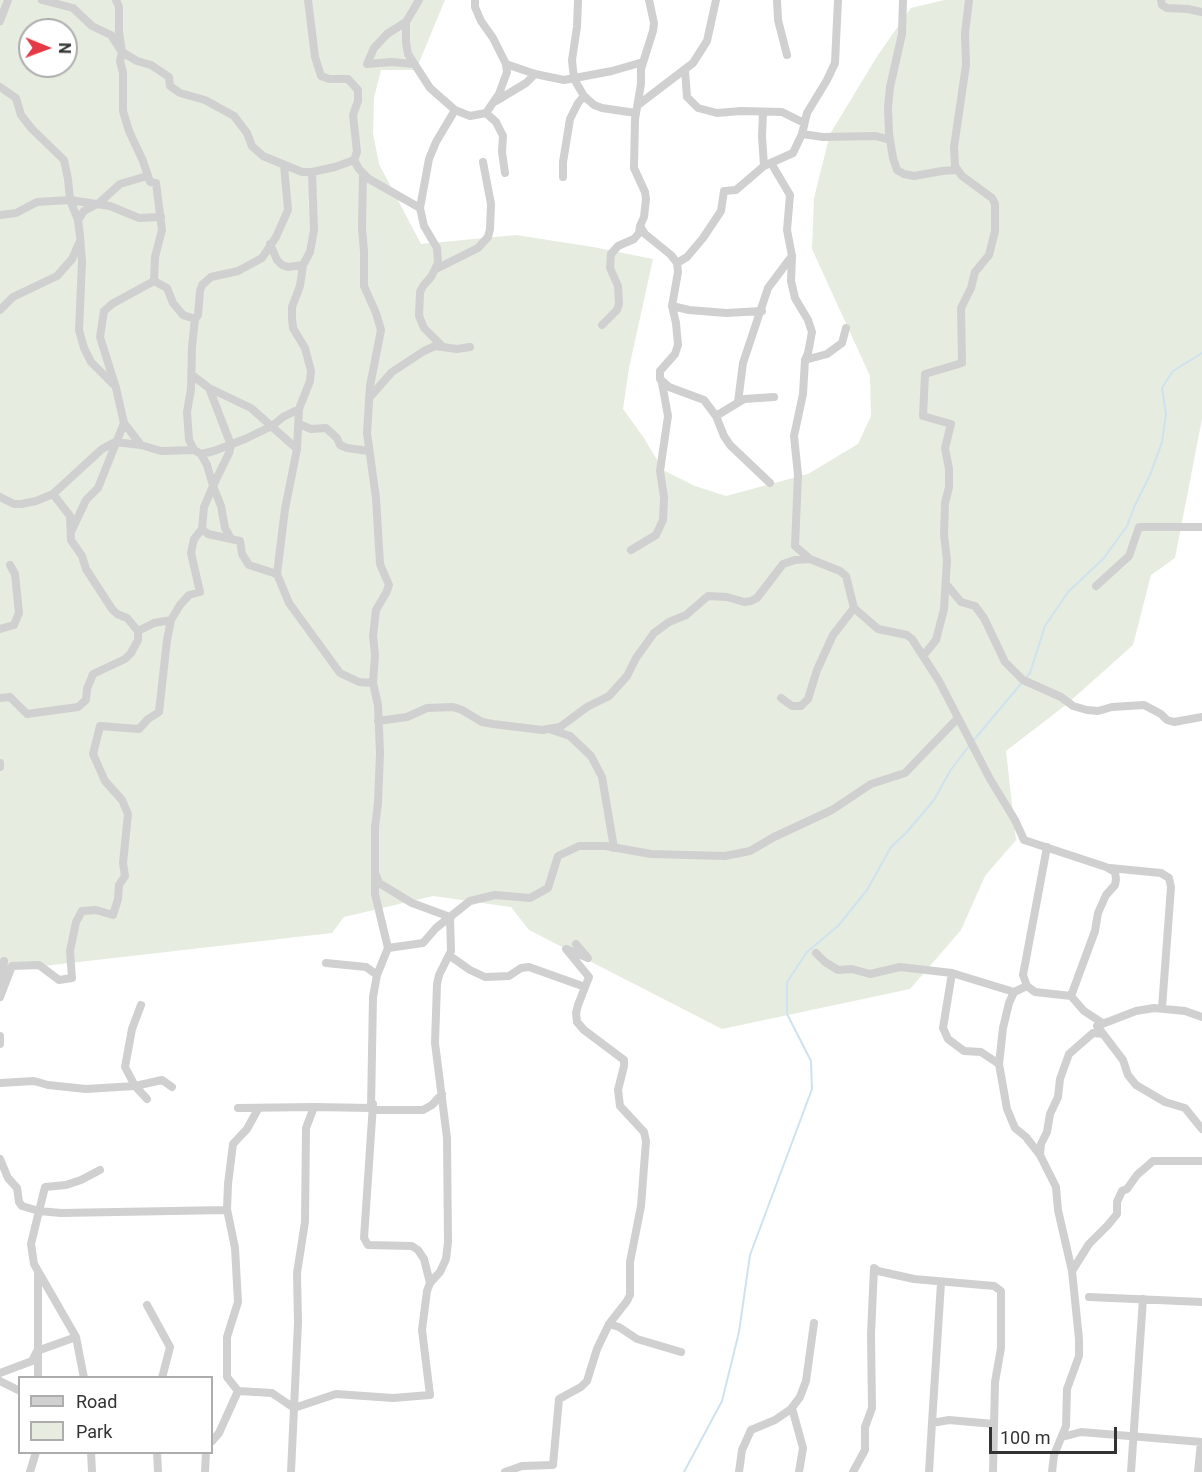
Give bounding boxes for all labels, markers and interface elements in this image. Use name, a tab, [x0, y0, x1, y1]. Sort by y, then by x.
north arrow	[18, 18, 78, 78]
text: N	[55, 42, 74, 54]
legend	[18, 1376, 213, 1454]
text: Road	[76, 1391, 117, 1412]
scale bar	[992, 1415, 1120, 1453]
text: Park	[76, 1421, 112, 1442]
text: 100 m	[1000, 1427, 1051, 1448]

